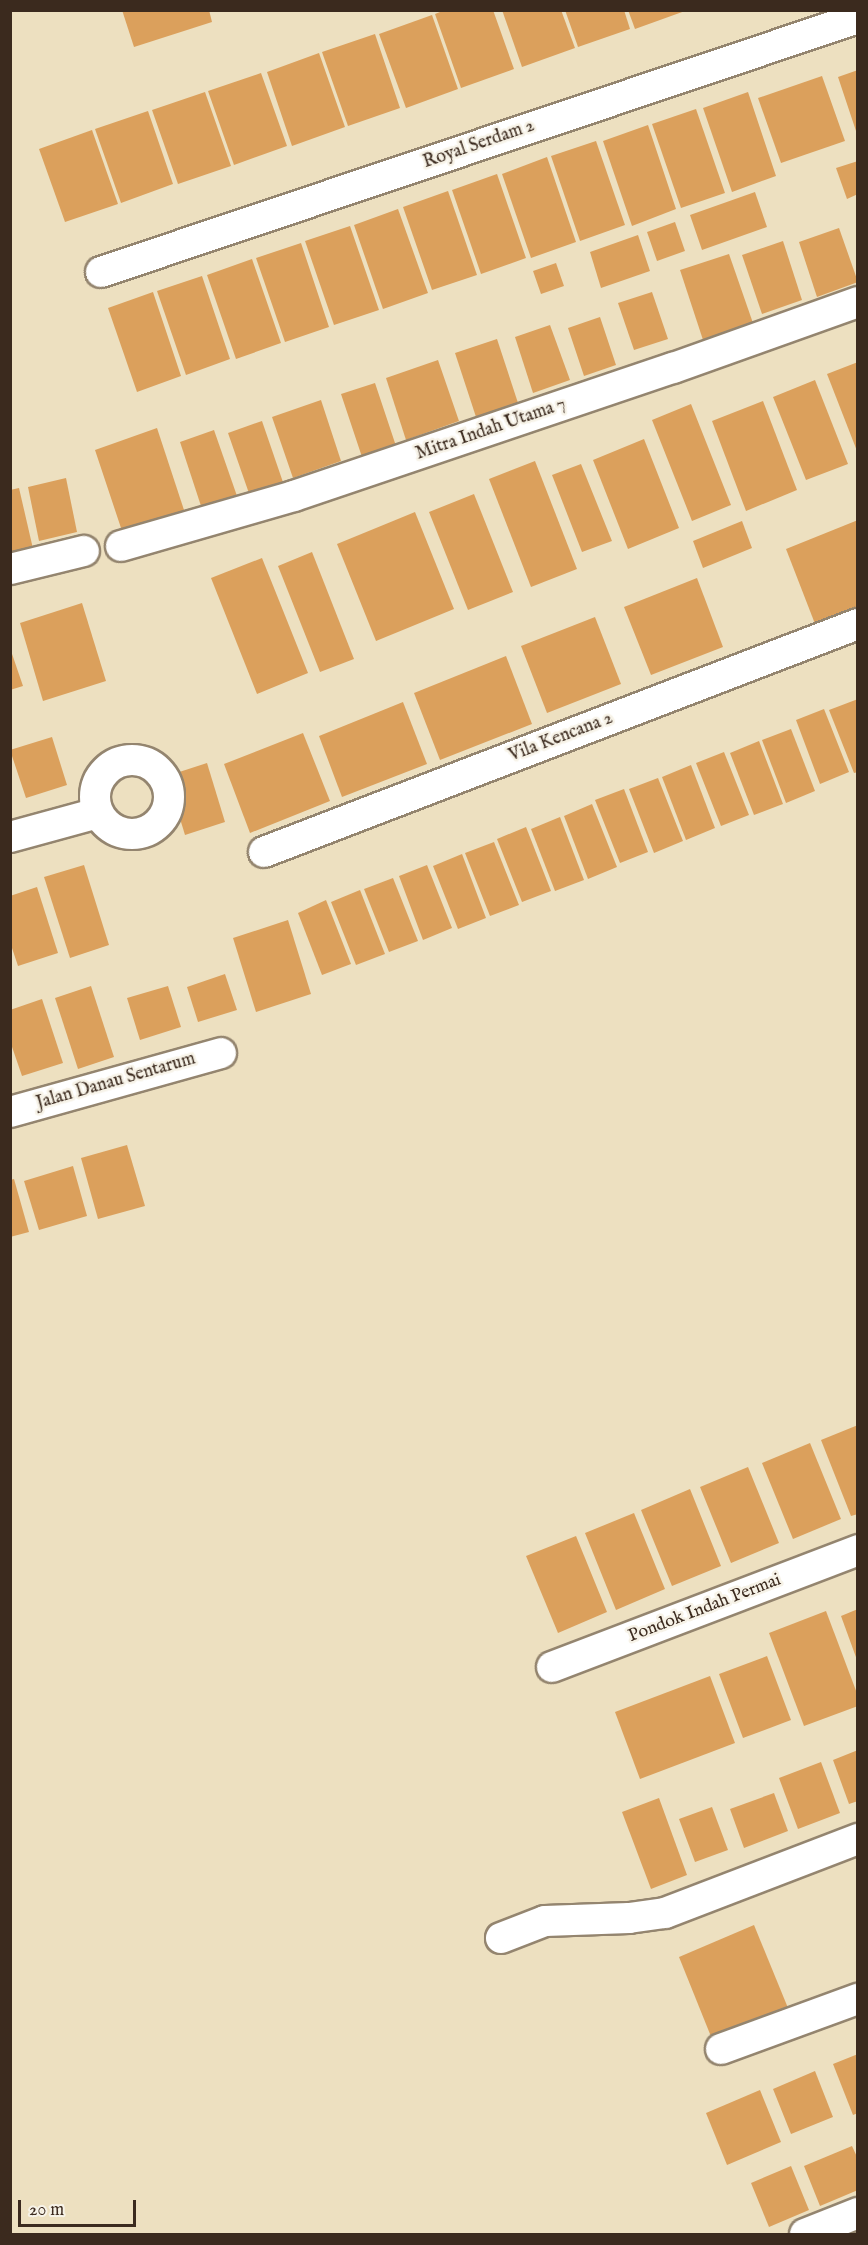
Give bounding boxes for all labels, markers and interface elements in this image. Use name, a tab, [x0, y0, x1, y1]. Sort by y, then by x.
street label: Royal Serdam 2	[421, 116, 537, 174]
street label: Mitra Indah Utama 7	[413, 394, 569, 466]
street label: Vila Kencana 2	[506, 708, 616, 768]
street label: Jalan Danau Sentarum	[34, 1049, 198, 1115]
street label: Pondok Indah Permai	[626, 1570, 784, 1648]
scale bar	[21, 2188, 140, 2226]
text: 20 m	[29, 2199, 64, 2222]

